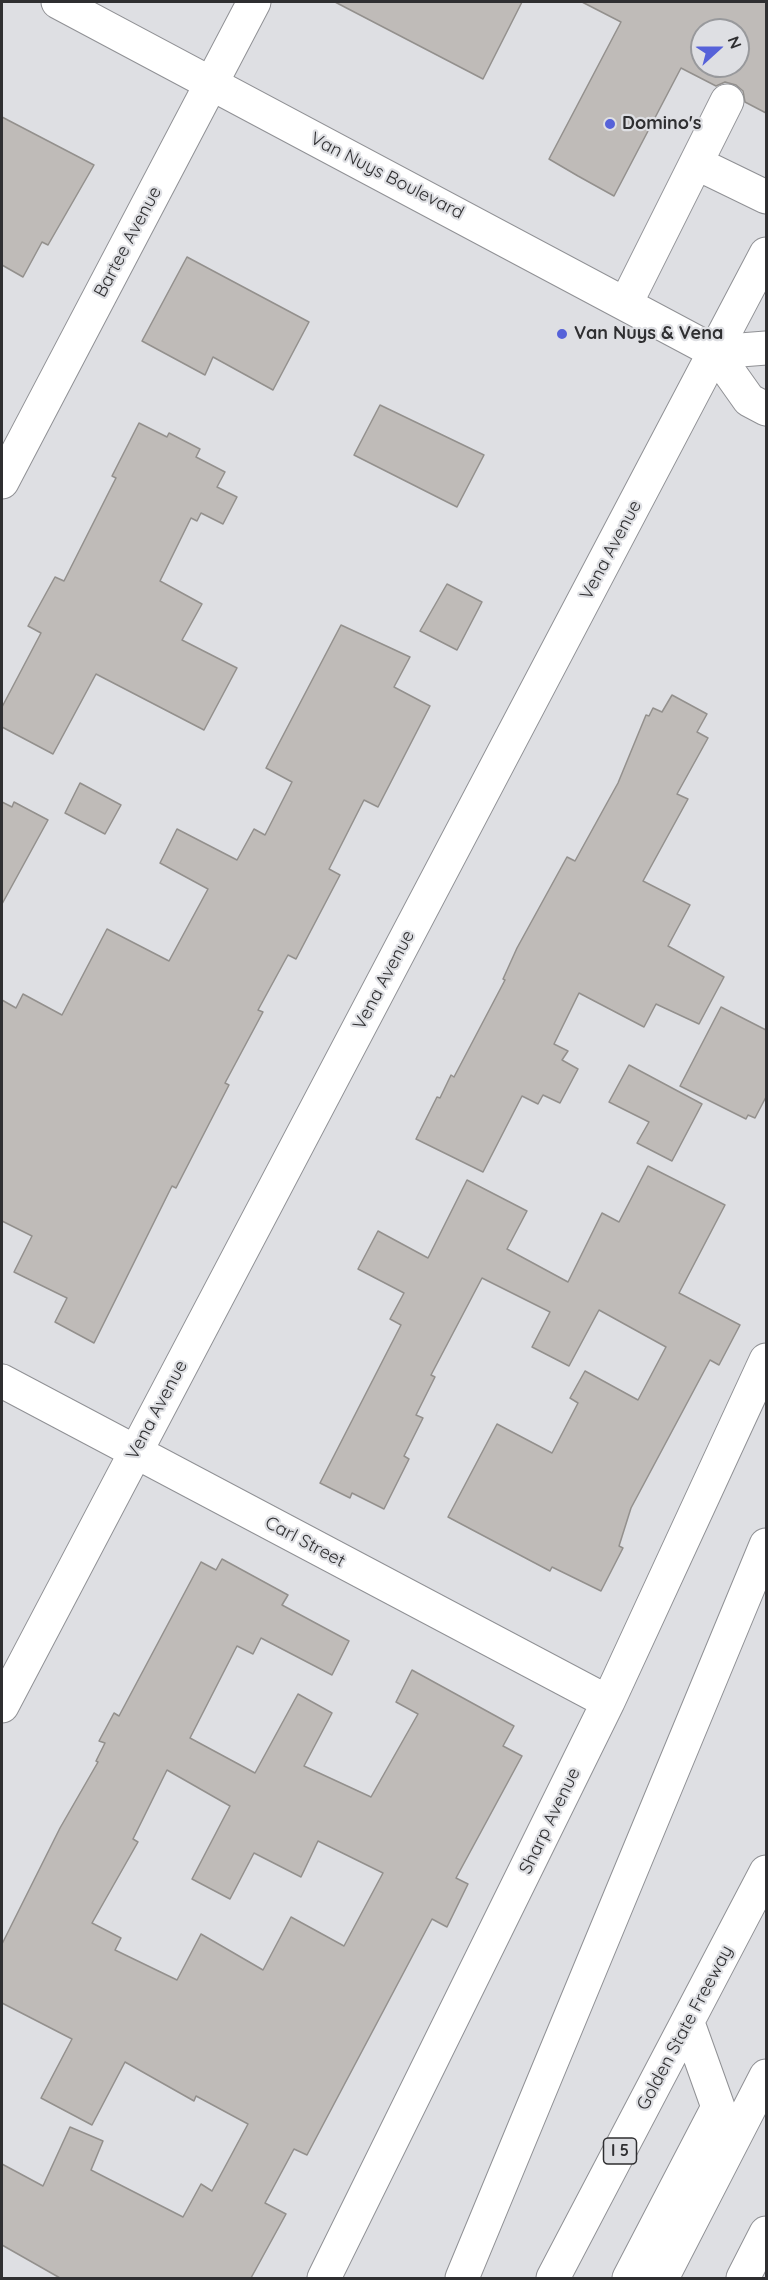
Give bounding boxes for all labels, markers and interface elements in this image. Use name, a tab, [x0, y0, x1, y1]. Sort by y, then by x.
north arrow	[690, 18, 750, 78]
text: N	[723, 33, 746, 51]
place label: Domino's	[622, 113, 702, 135]
marker: Domino's	[603, 117, 617, 131]
street label: Van Nuys Boulevard	[307, 128, 467, 224]
street label: Bartee Avenue	[90, 183, 166, 301]
place label: Van Nuys & Vena	[574, 323, 723, 345]
marker: Van Nuys & Vena	[555, 327, 569, 341]
street label: Vena Avenue	[576, 497, 646, 603]
street label: Vena Avenue	[349, 927, 419, 1033]
street label: Vena Avenue	[122, 1357, 192, 1463]
street label: Carl Street	[261, 1512, 349, 1572]
street label: Sharp Avenue	[515, 1764, 585, 1878]
street label: Golden State Freeway	[632, 1942, 738, 2114]
road number: I 5	[604, 2138, 636, 2164]

